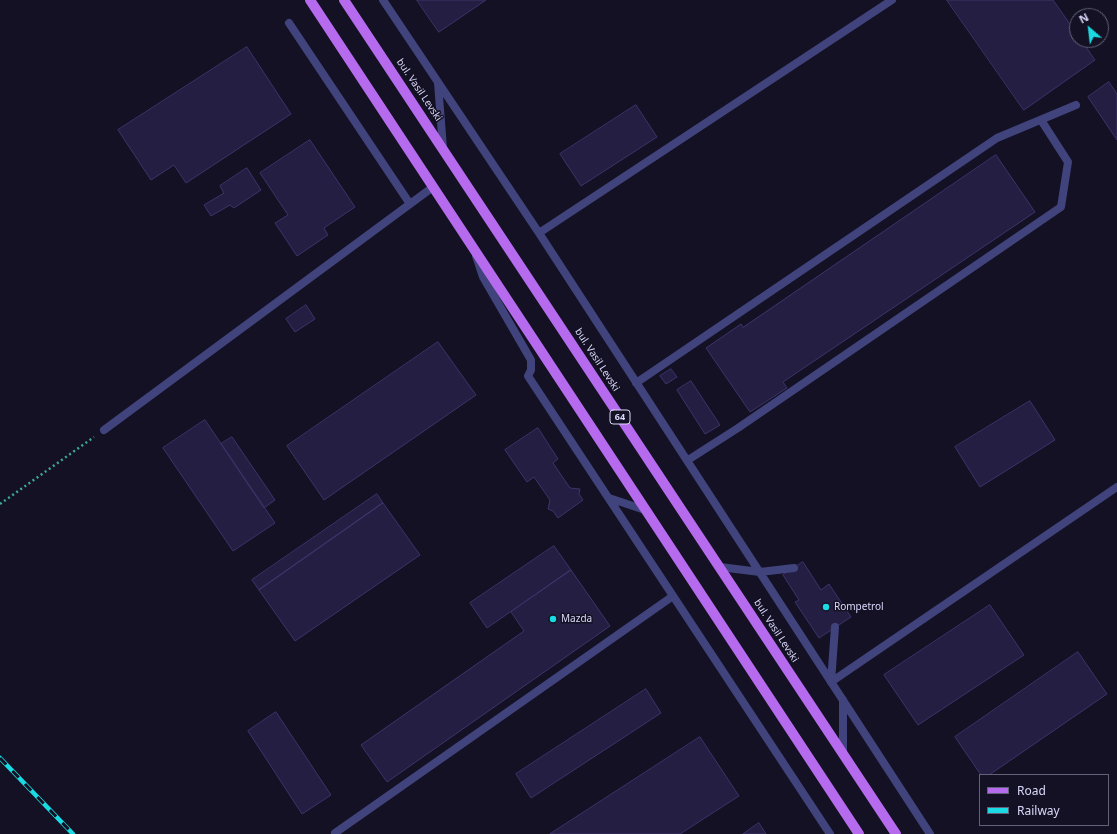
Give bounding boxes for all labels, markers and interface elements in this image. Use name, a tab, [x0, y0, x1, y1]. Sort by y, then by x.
north arrow	[1069, 8, 1109, 48]
text: N	[1076, 9, 1091, 27]
street label: bul. Vasil Levski	[394, 57, 444, 123]
street label: bul. Vasil Levski	[572, 326, 622, 394]
road number: 64	[610, 410, 630, 424]
street label: bul. Vasil Levski	[751, 597, 801, 665]
place label: Rompetrol	[834, 601, 884, 613]
marker: Rompetrol	[821, 602, 831, 612]
place label: Mazda	[561, 613, 592, 625]
marker: Mazda	[548, 614, 558, 624]
legend	[979, 774, 1109, 826]
text: Road	[1017, 782, 1046, 799]
text: Railway	[1017, 802, 1060, 819]

